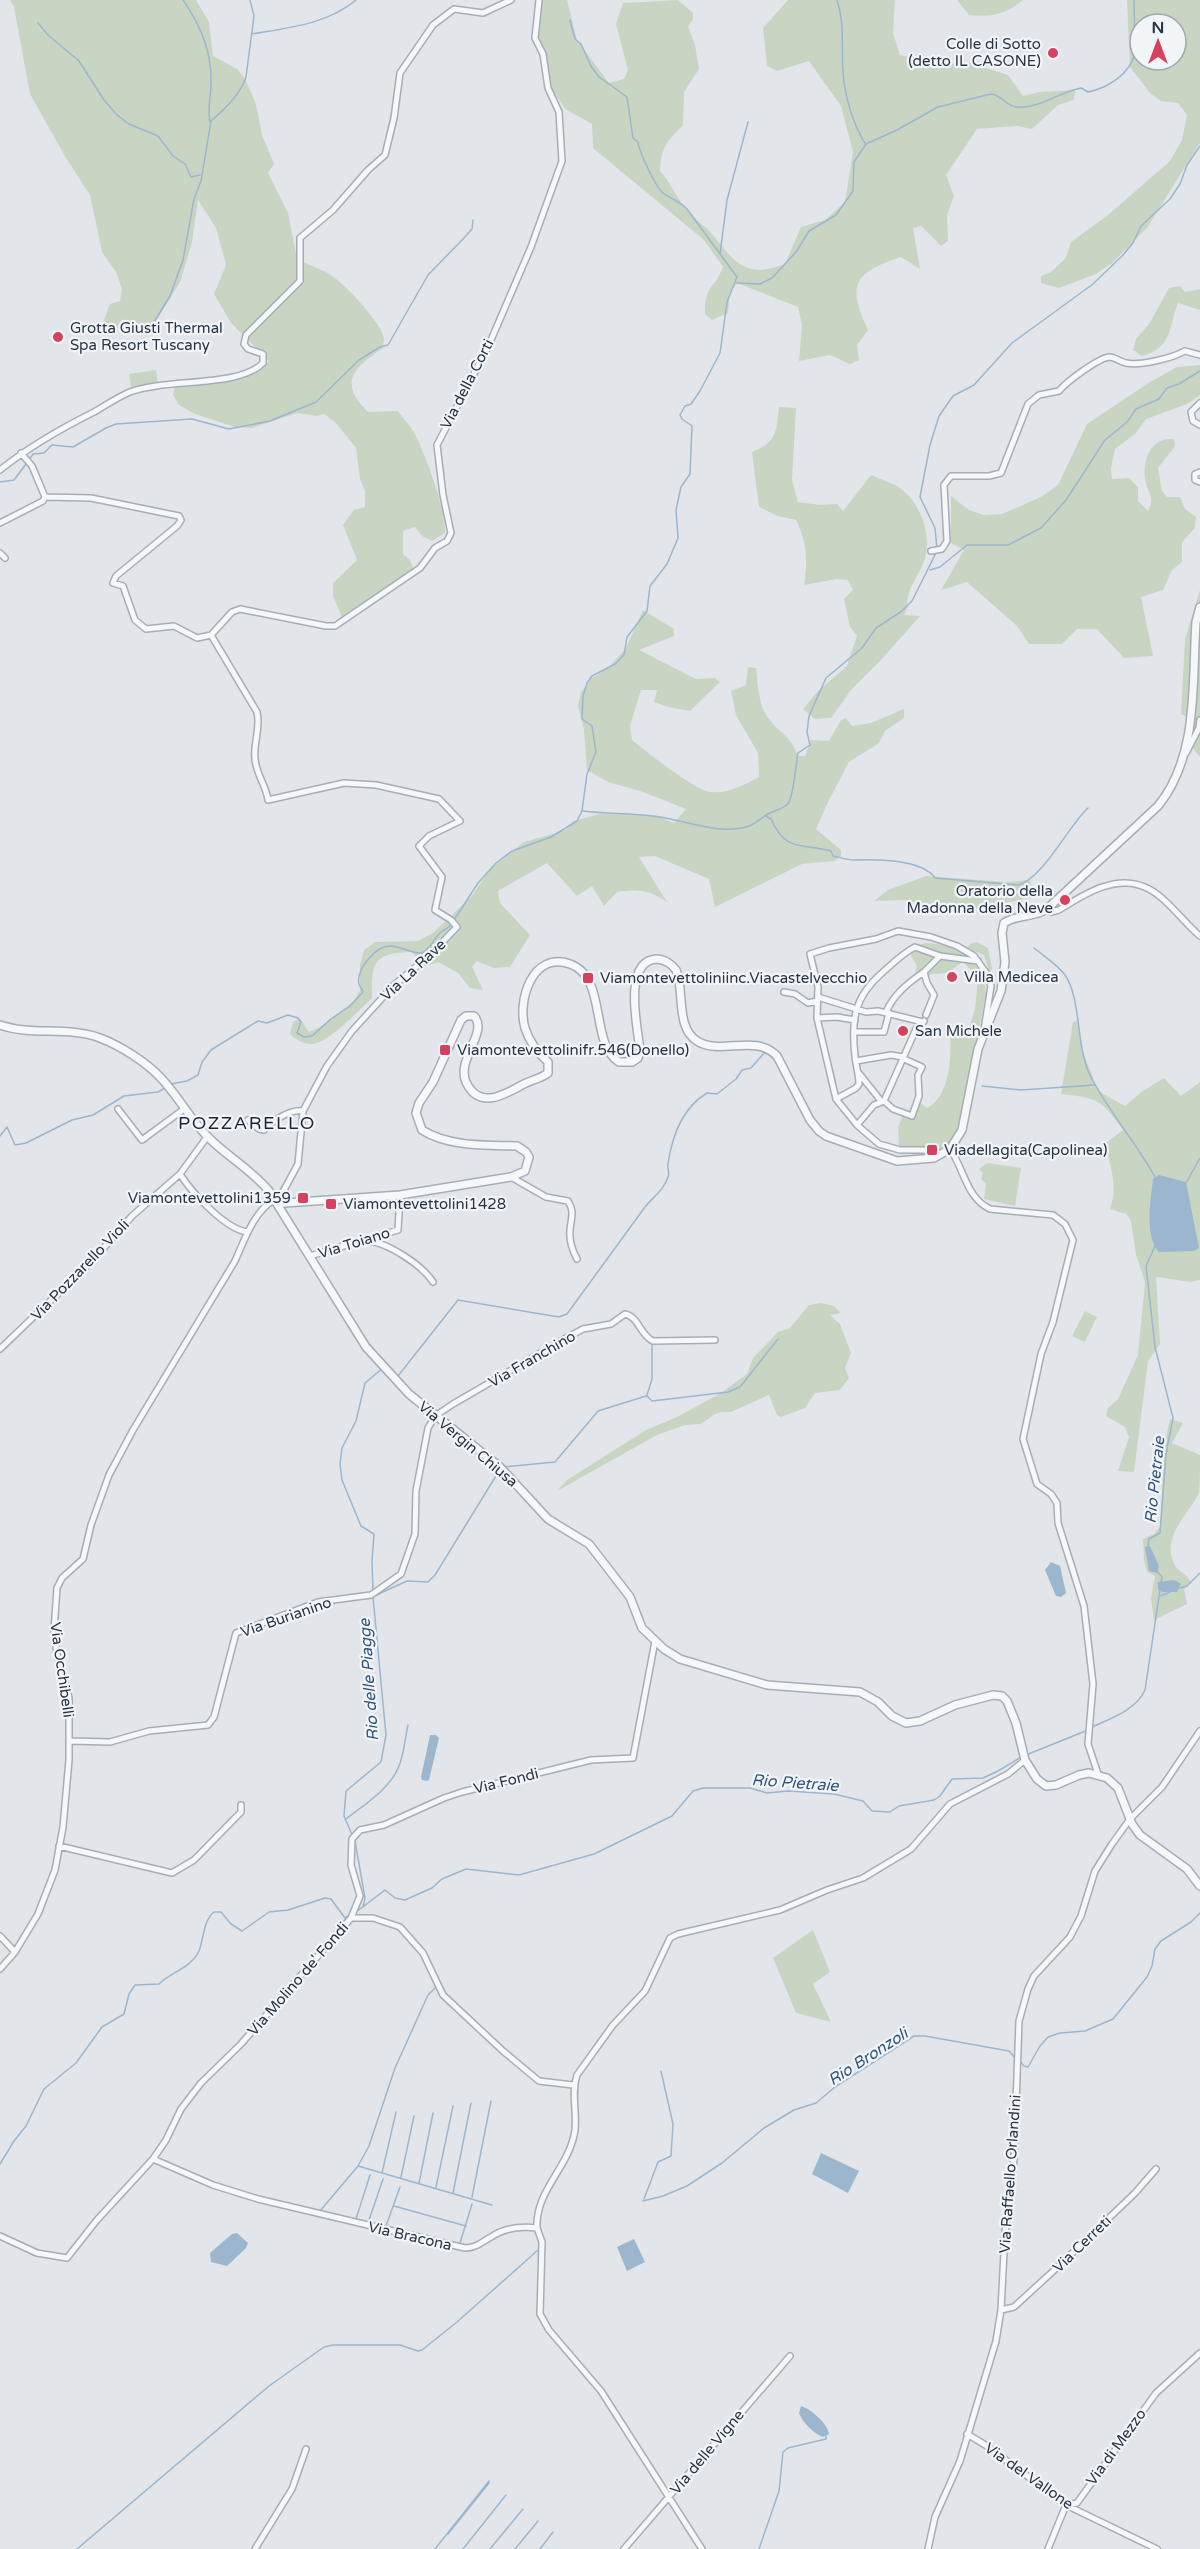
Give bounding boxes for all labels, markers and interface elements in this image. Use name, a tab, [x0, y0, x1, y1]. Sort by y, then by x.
north arrow	[1128, 12, 1188, 72]
text: N	[1152, 18, 1164, 38]
place label: Colle di Sotto (detto IL CASONE)	[908, 35, 1041, 70]
marker: Colle di Sotto (detto IL CASONE)	[1046, 46, 1060, 60]
place label: Grotta Giusti Thermal Spa Resort Tuscany	[70, 319, 223, 354]
marker: Grotta Giusti Thermal Spa Resort Tuscany	[51, 330, 65, 344]
street label: Via della Corti	[437, 336, 497, 432]
place label: Oratorio della Madonna della Neve	[907, 882, 1053, 917]
marker: Oratorio della Madonna della Neve	[1058, 893, 1072, 907]
street label: Via La Rave	[377, 935, 449, 1005]
place label: Villa Medicea	[964, 968, 1059, 986]
place label: Viamontevettoliniinc.Viacastelvecchio	[600, 969, 867, 987]
marker: Villa Medicea	[945, 970, 959, 984]
marker: Viamontevettoliniinc.Viacastelvecchio	[581, 971, 595, 985]
place label: San Michele	[915, 1022, 1002, 1040]
marker: San Michele	[896, 1024, 910, 1038]
place label: Viamontevettolinifr.546(Donello)	[457, 1041, 689, 1059]
marker: Viamontevettolinifr.546(Donello)	[438, 1043, 452, 1057]
district label: POZZARELLO	[178, 1112, 316, 1134]
place label: Viadellagita(Capolinea)	[944, 1141, 1107, 1159]
marker: Viadellagita(Capolinea)	[925, 1143, 939, 1157]
place label: Viamontevettolini1359	[128, 1189, 291, 1207]
marker: Viamontevettolini1359	[296, 1191, 310, 1205]
place label: Viamontevettolini1428	[343, 1195, 506, 1213]
marker: Viamontevettolini1428	[324, 1197, 338, 1211]
street label: Via Pozzarello Violi	[27, 1216, 133, 1324]
street label: Via Toiano	[316, 1224, 392, 1262]
street label: Via Franchino	[485, 1327, 579, 1391]
street label: Via Vergin Chiusa	[415, 1397, 521, 1491]
water label: Rio Pietraie	[1140, 1435, 1170, 1524]
street label: Via Burianino	[238, 1593, 334, 1641]
water label: Rio delle Piagge	[355, 1617, 383, 1742]
street label: Via Occhibelli	[46, 1621, 78, 1719]
street label: Via Fondi	[472, 1764, 540, 1798]
water label: Rio Pietraie	[751, 1770, 840, 1796]
street label: Via Molino de' Fondi	[244, 1919, 352, 2039]
water label: Rio Bronzoli	[824, 2023, 913, 2090]
street label: Via Raffaello Orlandini	[995, 2094, 1025, 2254]
street label: Via Cerreti	[1049, 2212, 1115, 2276]
street label: Via Bracona	[366, 2218, 454, 2254]
street label: Via di Mezzo	[1082, 2405, 1150, 2489]
street label: Via delle Vigne	[666, 2406, 748, 2498]
street label: Via del Vallone	[981, 2439, 1077, 2513]

